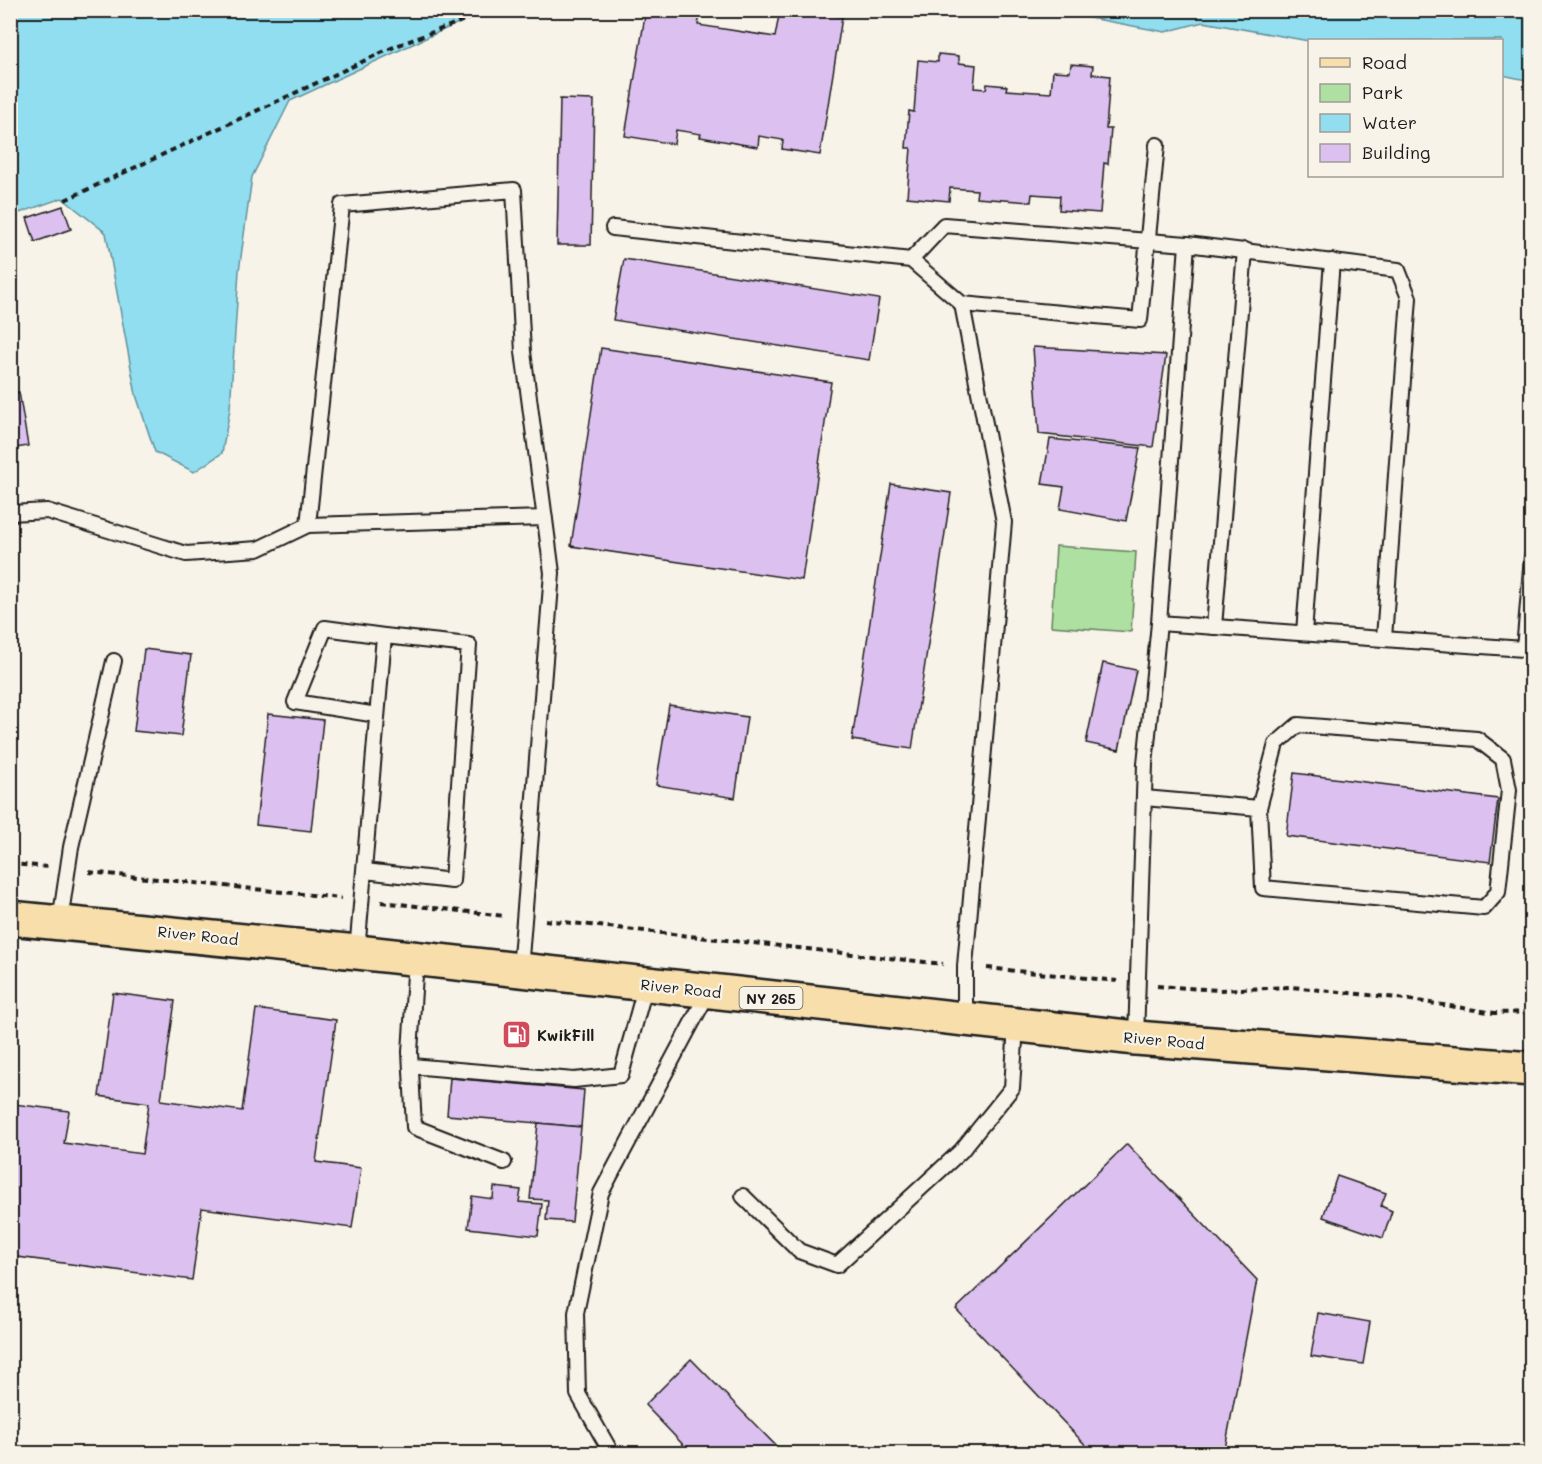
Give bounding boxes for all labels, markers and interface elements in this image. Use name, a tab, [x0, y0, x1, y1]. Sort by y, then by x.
legend	[1308, 39, 1503, 177]
text: Road	[1362, 50, 1407, 74]
text: Park	[1362, 80, 1403, 104]
text: Water	[1362, 110, 1417, 134]
text: Building	[1362, 140, 1430, 164]
street label: River Road	[157, 921, 239, 949]
street label: River Road	[640, 974, 722, 1002]
road number: NY 265	[740, 987, 802, 1009]
fuel station icon: KwikFill	[500, 1019, 532, 1051]
place label: KwikFill	[537, 1025, 594, 1045]
street label: River Road	[1123, 1027, 1205, 1053]

